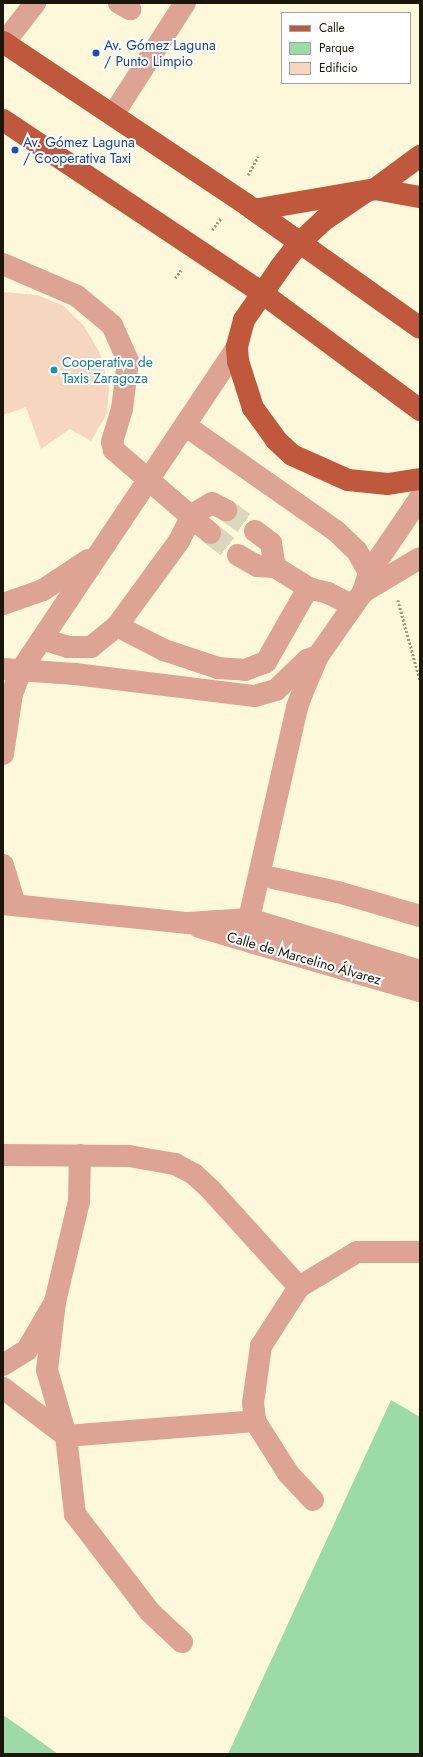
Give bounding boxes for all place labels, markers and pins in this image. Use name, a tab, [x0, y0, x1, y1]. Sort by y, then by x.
place label: Av. Gómez Laguna / Punto Limpio	[104, 37, 216, 70]
marker: Av. Gómez Laguna / Punto Limpio	[91, 48, 101, 58]
place label: Av. Gómez Laguna / Cooperativa Taxi	[23, 134, 135, 166]
marker: Av. Gómez Laguna / Cooperativa Taxi	[10, 145, 20, 155]
place label: Cooperativa de Taxis Zaragoza	[62, 354, 153, 386]
marker: Cooperativa de Taxis Zaragoza	[49, 365, 59, 375]

